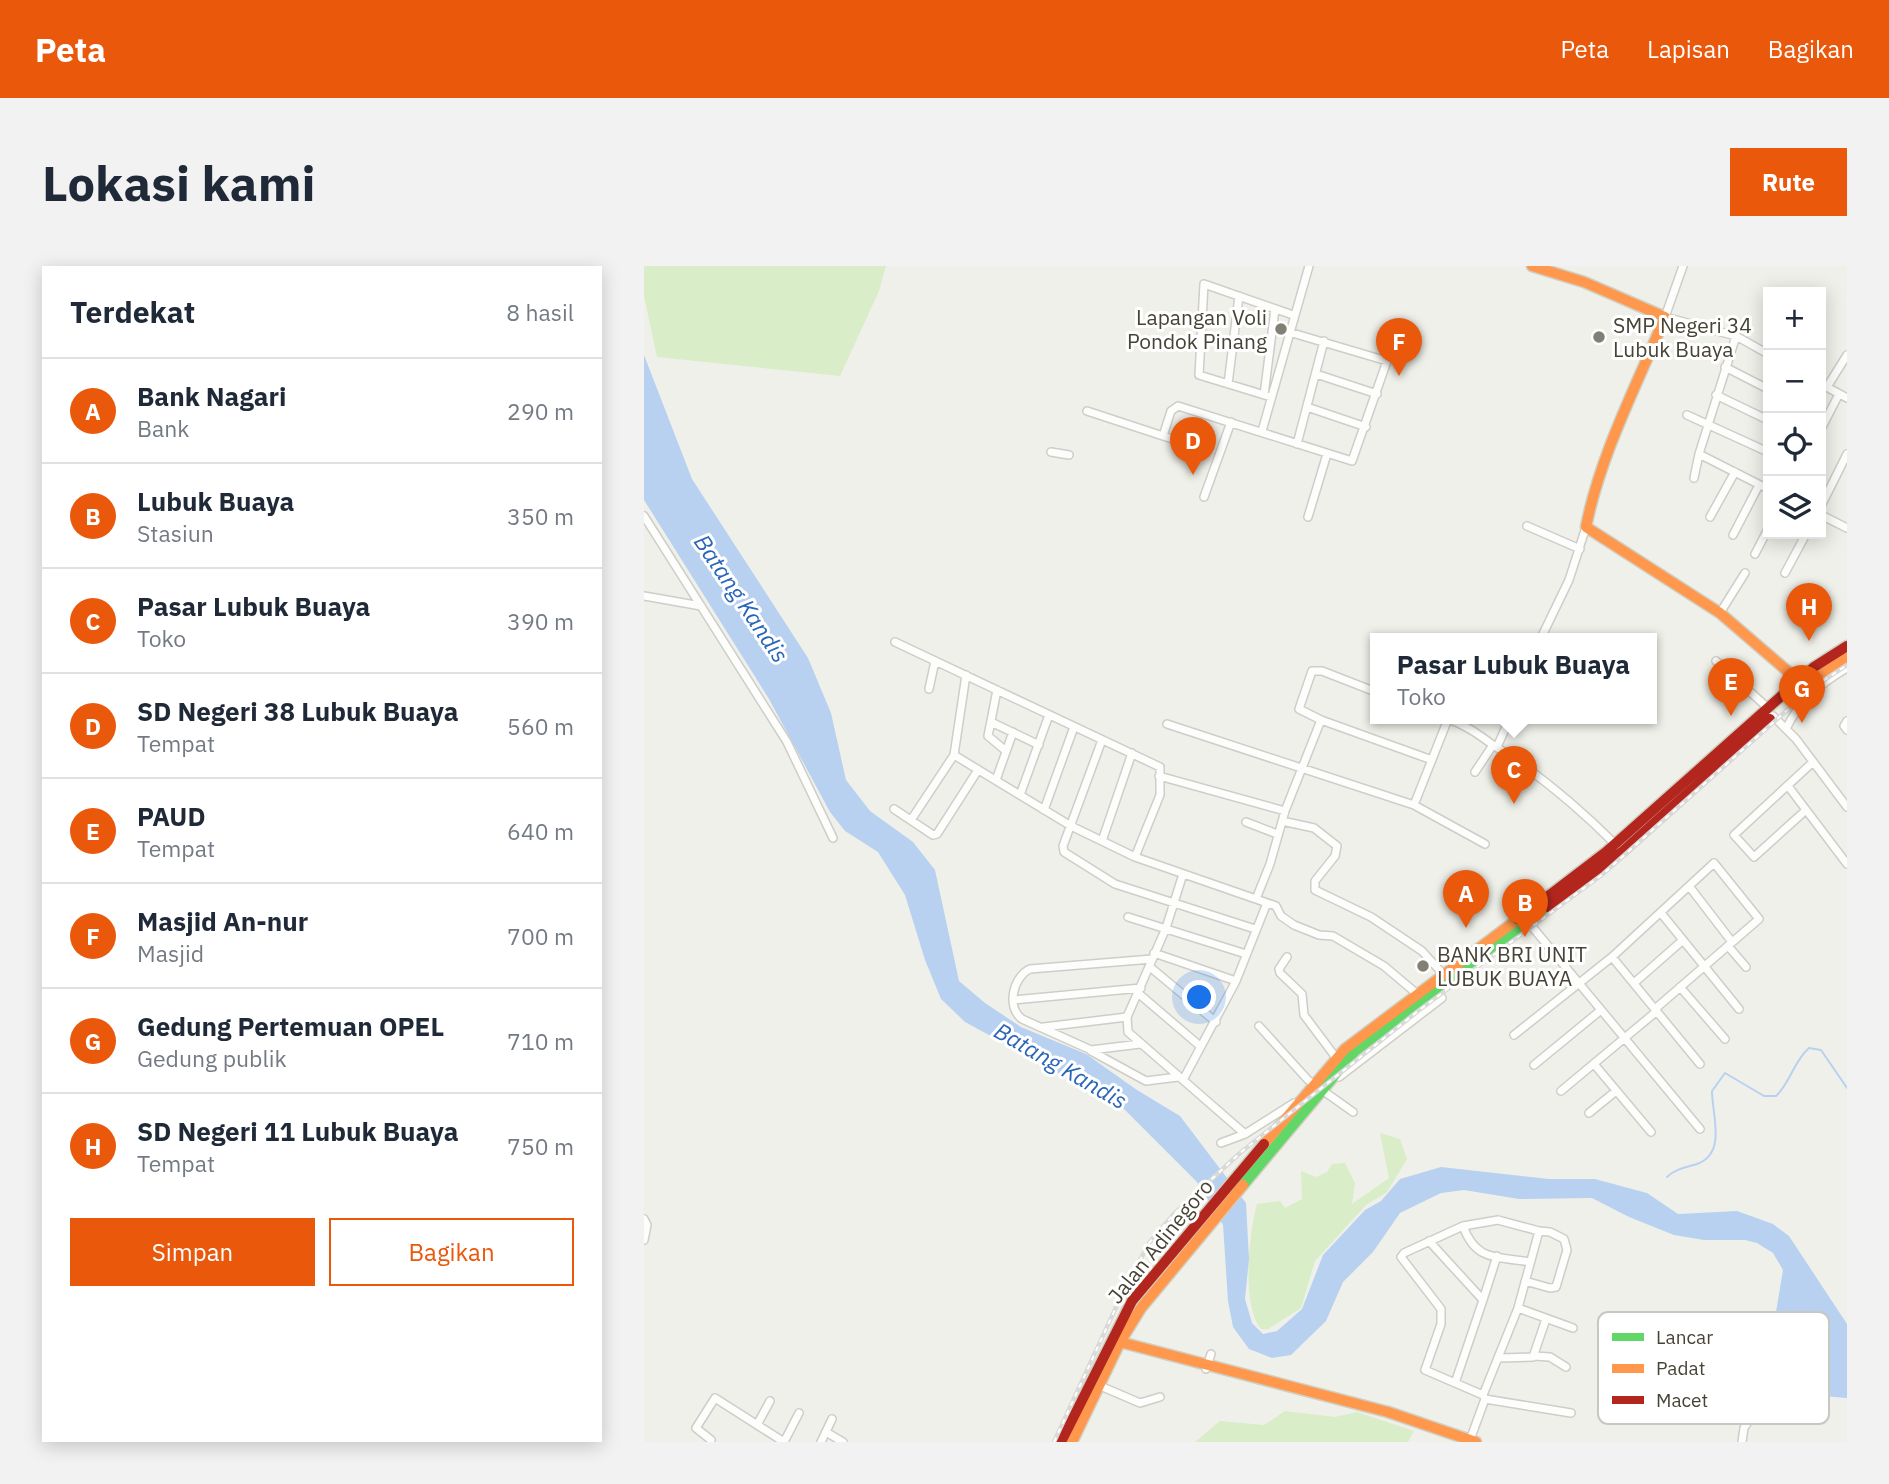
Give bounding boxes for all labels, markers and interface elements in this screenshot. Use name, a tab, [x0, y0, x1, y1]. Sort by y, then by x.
text: Peta	[35, 28, 106, 71]
text: Peta	[1561, 33, 1609, 65]
text: Lapisan	[1647, 33, 1730, 65]
text: Bagikan	[1768, 33, 1854, 65]
button: Rute	[1730, 148, 1847, 216]
text: Lokasi kami	[42, 151, 316, 214]
map controls	[1763, 287, 1826, 539]
button: +	[1763, 287, 1826, 350]
text: Terdekat	[70, 292, 195, 331]
text: 8 hasil	[506, 297, 574, 327]
place label: Lapangan Voli Pondok Pinang	[1127, 303, 1267, 355]
place label: SMP Negeri 34 Lubuk Buaya	[1613, 311, 1752, 363]
pin: F	[1376, 318, 1422, 376]
marker: Lapangan Voli Pondok Pinang	[1273, 321, 1289, 337]
marker: SMP Negeri 34 Lubuk Buaya	[1591, 329, 1607, 345]
button: −	[1763, 350, 1826, 413]
text: Bank Nagari	[137, 379, 286, 413]
text: A	[85, 396, 101, 426]
text: 290 m	[507, 396, 574, 426]
text: Bank	[137, 413, 190, 443]
button: locate	[1763, 413, 1826, 476]
pin: D	[1170, 417, 1216, 475]
button: layers	[1763, 476, 1826, 539]
text: Lubuk Buaya	[137, 484, 294, 518]
text: B	[85, 501, 101, 531]
text: 350 m	[507, 501, 574, 531]
text: Stasiun	[137, 518, 214, 548]
water label: Batang Kandis	[688, 528, 796, 668]
pin: H	[1786, 583, 1832, 641]
text: Pasar Lubuk Buaya	[137, 589, 370, 623]
text: C	[86, 606, 100, 636]
text: 390 m	[507, 606, 574, 636]
text: Toko	[137, 623, 186, 653]
popup	[1370, 633, 1657, 724]
text: Pasar Lubuk Buaya	[1397, 647, 1630, 681]
pin: E	[1708, 658, 1754, 716]
pin: G	[1779, 665, 1825, 723]
text: Toko	[1397, 681, 1446, 711]
text: SD Negeri 38 Lubuk Buaya	[137, 694, 458, 728]
text: D	[85, 711, 101, 741]
text: 560 m	[507, 711, 574, 741]
text: Tempat	[137, 728, 215, 758]
pin: C	[1491, 746, 1537, 804]
text: PAUD	[137, 799, 206, 833]
text: E	[86, 816, 100, 846]
text: 640 m	[507, 816, 574, 846]
text: Tempat	[137, 833, 215, 863]
pin: A	[1443, 870, 1489, 928]
pin: B	[1502, 879, 1548, 937]
text: Masjid An-nur	[137, 904, 308, 938]
text: F	[86, 921, 100, 951]
text: 700 m	[507, 921, 574, 951]
text: Masjid	[137, 938, 204, 968]
place label: BANK BRI UNIT LUBUK BUAYA	[1437, 940, 1587, 992]
marker: BANK BRI UNIT LUBUK BUAYA	[1415, 958, 1431, 974]
your location	[1182, 980, 1216, 1014]
text: Gedung Pertemuan OPEL	[137, 1009, 444, 1043]
water label: Batang Kandis	[989, 1015, 1133, 1115]
text: G	[85, 1026, 101, 1056]
text: 710 m	[507, 1026, 574, 1056]
text: Gedung publik	[137, 1043, 287, 1073]
text: SD Negeri 11 Lubuk Buaya	[137, 1114, 458, 1148]
text: H	[85, 1131, 101, 1161]
text: 750 m	[507, 1131, 574, 1161]
text: Tempat	[137, 1148, 215, 1178]
street label: Jalan Adinegoro	[1101, 1173, 1219, 1309]
button: Simpan	[70, 1218, 315, 1286]
button: Bagikan	[329, 1218, 574, 1286]
legend	[1598, 1312, 1829, 1424]
text: Lancar	[1656, 1325, 1713, 1349]
text: Padat	[1656, 1356, 1705, 1380]
text: Macet	[1656, 1388, 1708, 1412]

